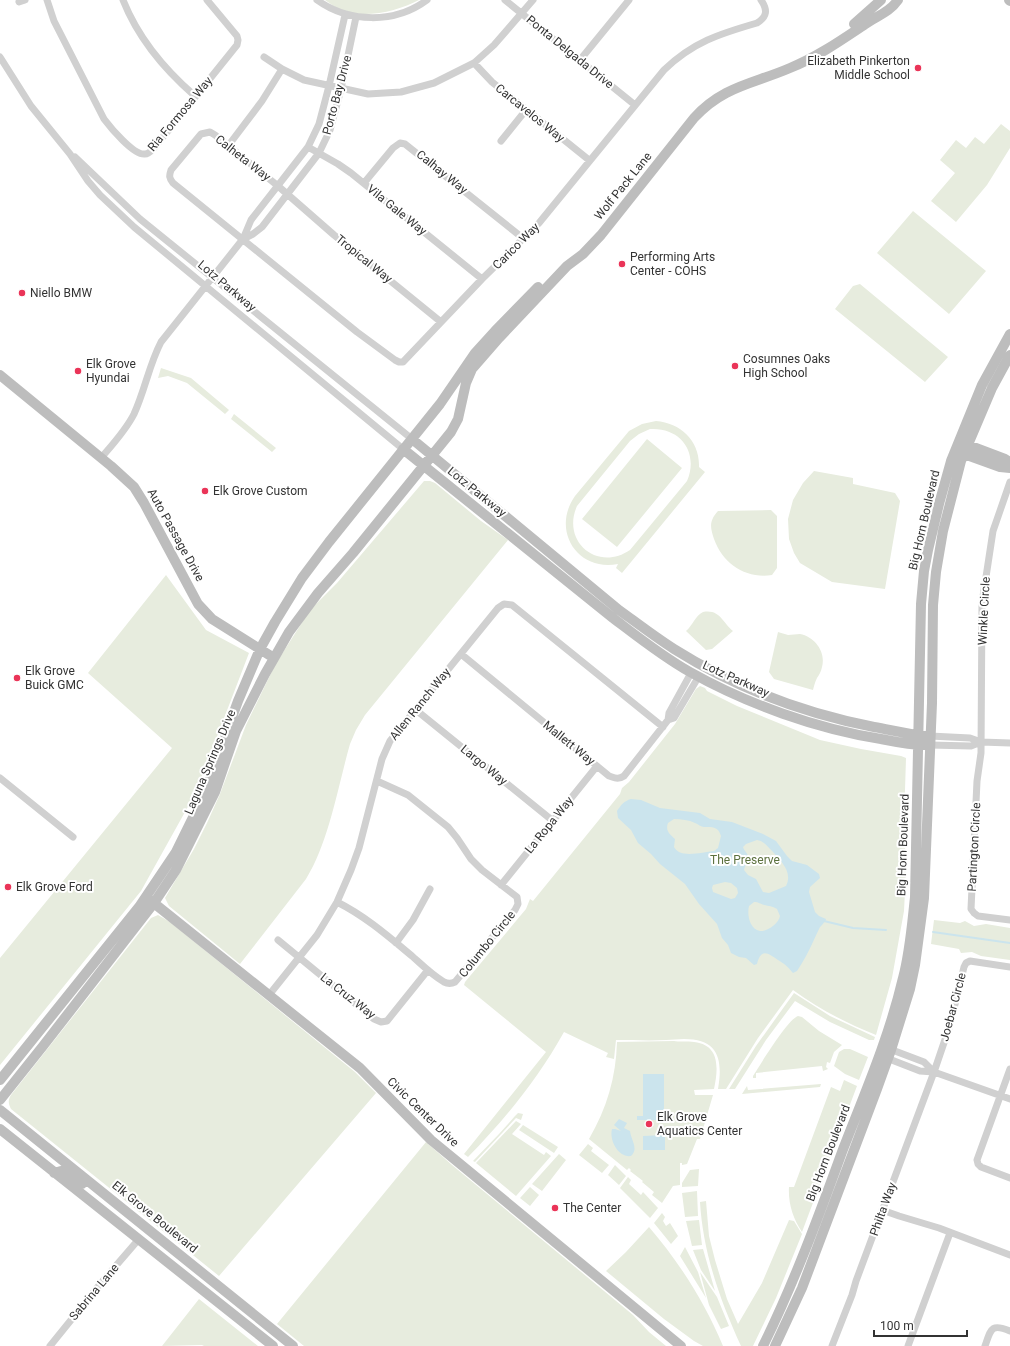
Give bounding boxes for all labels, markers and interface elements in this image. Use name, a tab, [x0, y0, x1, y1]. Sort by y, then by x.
street label: Ponta Delgada Drive	[524, 13, 616, 91]
street label: Porto Bay Drive	[320, 54, 354, 136]
place label: Elizabeth Pinkerton Middle School	[807, 54, 910, 82]
marker: Elizabeth Pinkerton Middle School	[913, 63, 923, 73]
street label: Ria Formosa Way	[145, 74, 215, 154]
street label: Carcavelos Way	[493, 81, 568, 145]
street label: Calheta Way	[213, 132, 274, 184]
street label: Calhay Way	[414, 147, 471, 197]
street label: Wolf Pack Lane	[592, 149, 654, 223]
street label: Vila Gale Way	[364, 182, 430, 238]
street label: Carico Way	[490, 220, 542, 272]
street label: Tropical Way	[333, 232, 395, 286]
place label: Performing Arts Center - COHS	[630, 250, 715, 278]
street label: Lotz Parkway	[195, 258, 259, 315]
marker: Performing Arts Center - COHS	[617, 259, 627, 269]
place label: Niello BMW	[30, 286, 92, 300]
marker: Niello BMW	[17, 288, 27, 298]
place label: Cosumnes Oaks High School	[743, 352, 830, 380]
place label: Elk Grove Hyundai	[86, 357, 136, 385]
marker: Cosumnes Oaks High School	[730, 361, 740, 371]
marker: Elk Grove Hyundai	[73, 366, 83, 376]
street label: Lotz Parkway	[445, 464, 509, 520]
street label: Big Horn Boulevard	[906, 469, 942, 571]
place label: Elk Grove Custom	[213, 484, 308, 498]
street label: Auto Passage Drive	[145, 486, 207, 584]
marker: Elk Grove Custom	[200, 486, 210, 496]
street label: Winkle Circle	[975, 576, 993, 646]
street label: Lotz Parkway	[701, 658, 772, 700]
place label: Elk Grove Buick GMC	[25, 664, 84, 692]
street label: Allen Ranch Way	[387, 665, 454, 743]
marker: Elk Grove Buick GMC	[12, 673, 22, 683]
street label: Laguna Springs Drive	[182, 707, 238, 817]
street label: Mallett Way	[540, 718, 598, 768]
street label: Largo Way	[458, 742, 510, 788]
street label: La Ropa Way	[522, 794, 576, 856]
street label: Big Horn Boulevard	[894, 794, 912, 896]
street label: Partington Circle	[965, 802, 983, 892]
park label: The Preserve	[710, 853, 780, 867]
place label: Elk Grove Ford	[16, 880, 93, 894]
marker: Elk Grove Ford	[3, 882, 13, 892]
street label: Columbo Circle	[456, 908, 518, 980]
street label: La Cruz Way	[318, 970, 379, 1022]
street label: Joebar Circle	[937, 971, 969, 1043]
street label: Civic Center Drive	[384, 1074, 462, 1150]
street label: Big Horn Boulevard	[803, 1103, 853, 1203]
place label: Elk Grove Aquatics Center	[657, 1110, 742, 1138]
marker: Elk Grove Aquatics Center	[644, 1119, 654, 1129]
street label: Elk Grove Boulevard	[109, 1178, 201, 1256]
street label: Philta Way	[867, 1180, 899, 1238]
place label: The Center	[563, 1201, 621, 1215]
marker: The Center	[550, 1203, 560, 1213]
street label: Sabrina Lane	[66, 1261, 122, 1323]
scale bar	[874, 1312, 967, 1338]
text: 100 m	[880, 1319, 914, 1333]

